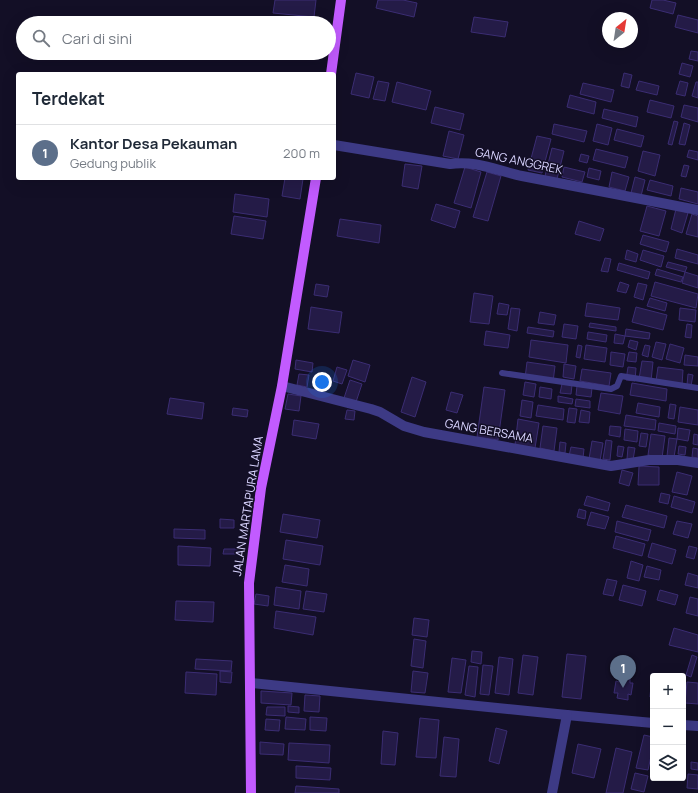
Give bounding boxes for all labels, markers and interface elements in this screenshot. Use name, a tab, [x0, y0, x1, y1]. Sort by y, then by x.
north arrow	[602, 12, 638, 48]
search box	[16, 16, 336, 60]
icon: search	[30, 27, 52, 49]
text: Cari di sini	[62, 28, 132, 49]
text: Terdekat	[32, 87, 105, 110]
text: Kantor Desa Pekauman	[70, 133, 237, 154]
street label: GANG ANGGREK	[474, 143, 565, 178]
text: 1	[42, 144, 48, 162]
text: 200 m	[283, 144, 320, 162]
text: Gedung publik	[70, 154, 156, 172]
your location	[312, 372, 332, 392]
street label: GANG BERSAMA	[444, 414, 535, 447]
street label: JALAN MARTAPURA LAMA	[228, 434, 267, 577]
pin: 1	[610, 655, 636, 688]
map controls	[650, 673, 686, 781]
button: +	[650, 673, 686, 709]
button: −	[650, 709, 686, 745]
button: layers	[650, 745, 686, 781]

